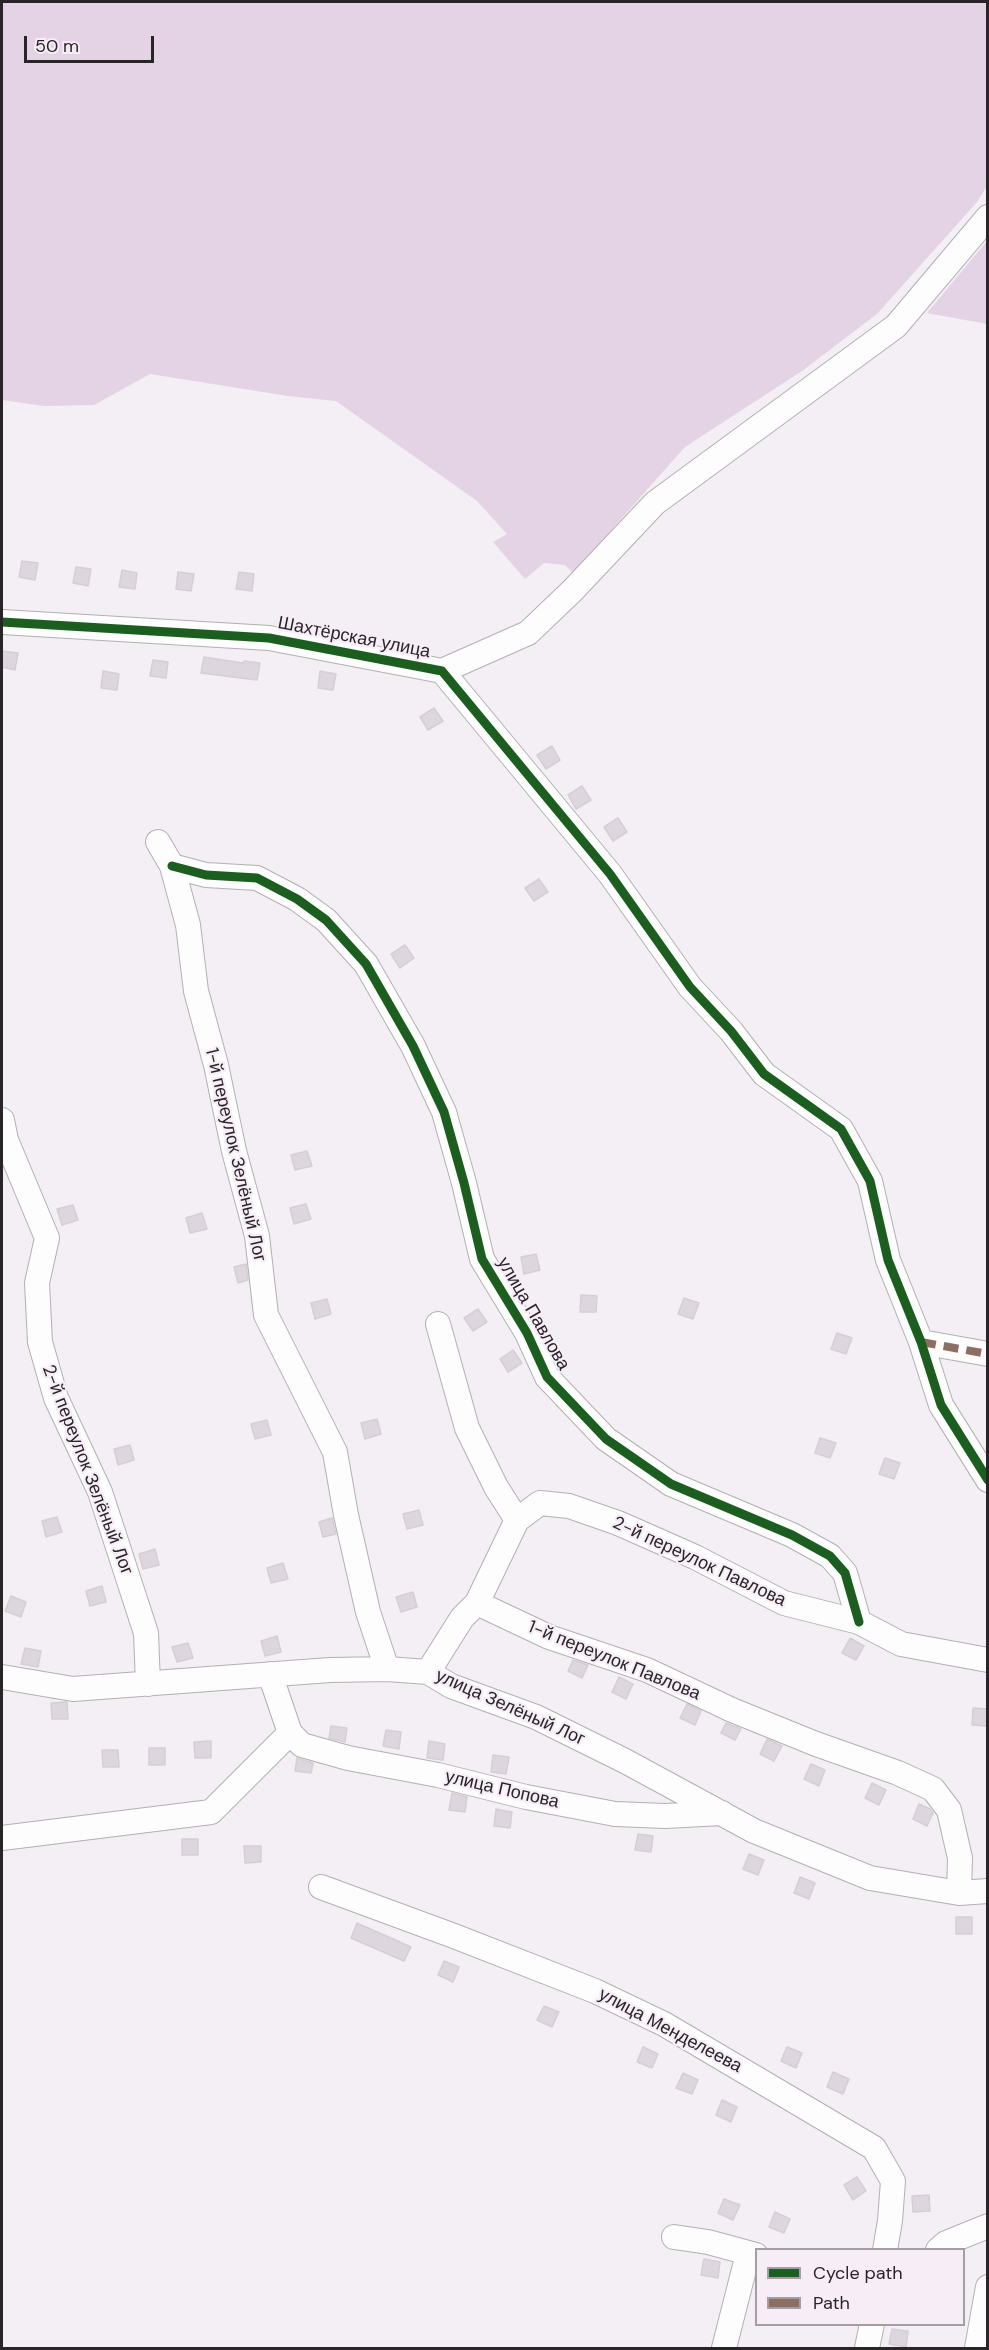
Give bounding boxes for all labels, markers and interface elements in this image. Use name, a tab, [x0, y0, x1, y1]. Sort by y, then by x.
scale bar	[27, 24, 158, 62]
text: 50 m	[35, 34, 79, 58]
street label: Шахтёрская улица	[276, 613, 432, 663]
street label: 1-й переулок Зелёный Лог	[200, 1046, 270, 1264]
street label: улица Павлова	[492, 1254, 574, 1374]
street label: 2-й переулок Зелёный Лог	[37, 1362, 137, 1578]
street label: 2-й переулок Павлова	[609, 1512, 789, 1612]
street label: 1-й переулок Павлова	[525, 1617, 703, 1705]
street label: улица Зелёный Лог	[432, 1665, 588, 1751]
street label: улица Попова	[443, 1766, 561, 1814]
street label: улица Менделеева	[595, 1984, 745, 2078]
legend	[755, 2248, 965, 2326]
text: Cycle path	[813, 2261, 903, 2285]
text: Path	[813, 2291, 850, 2315]

